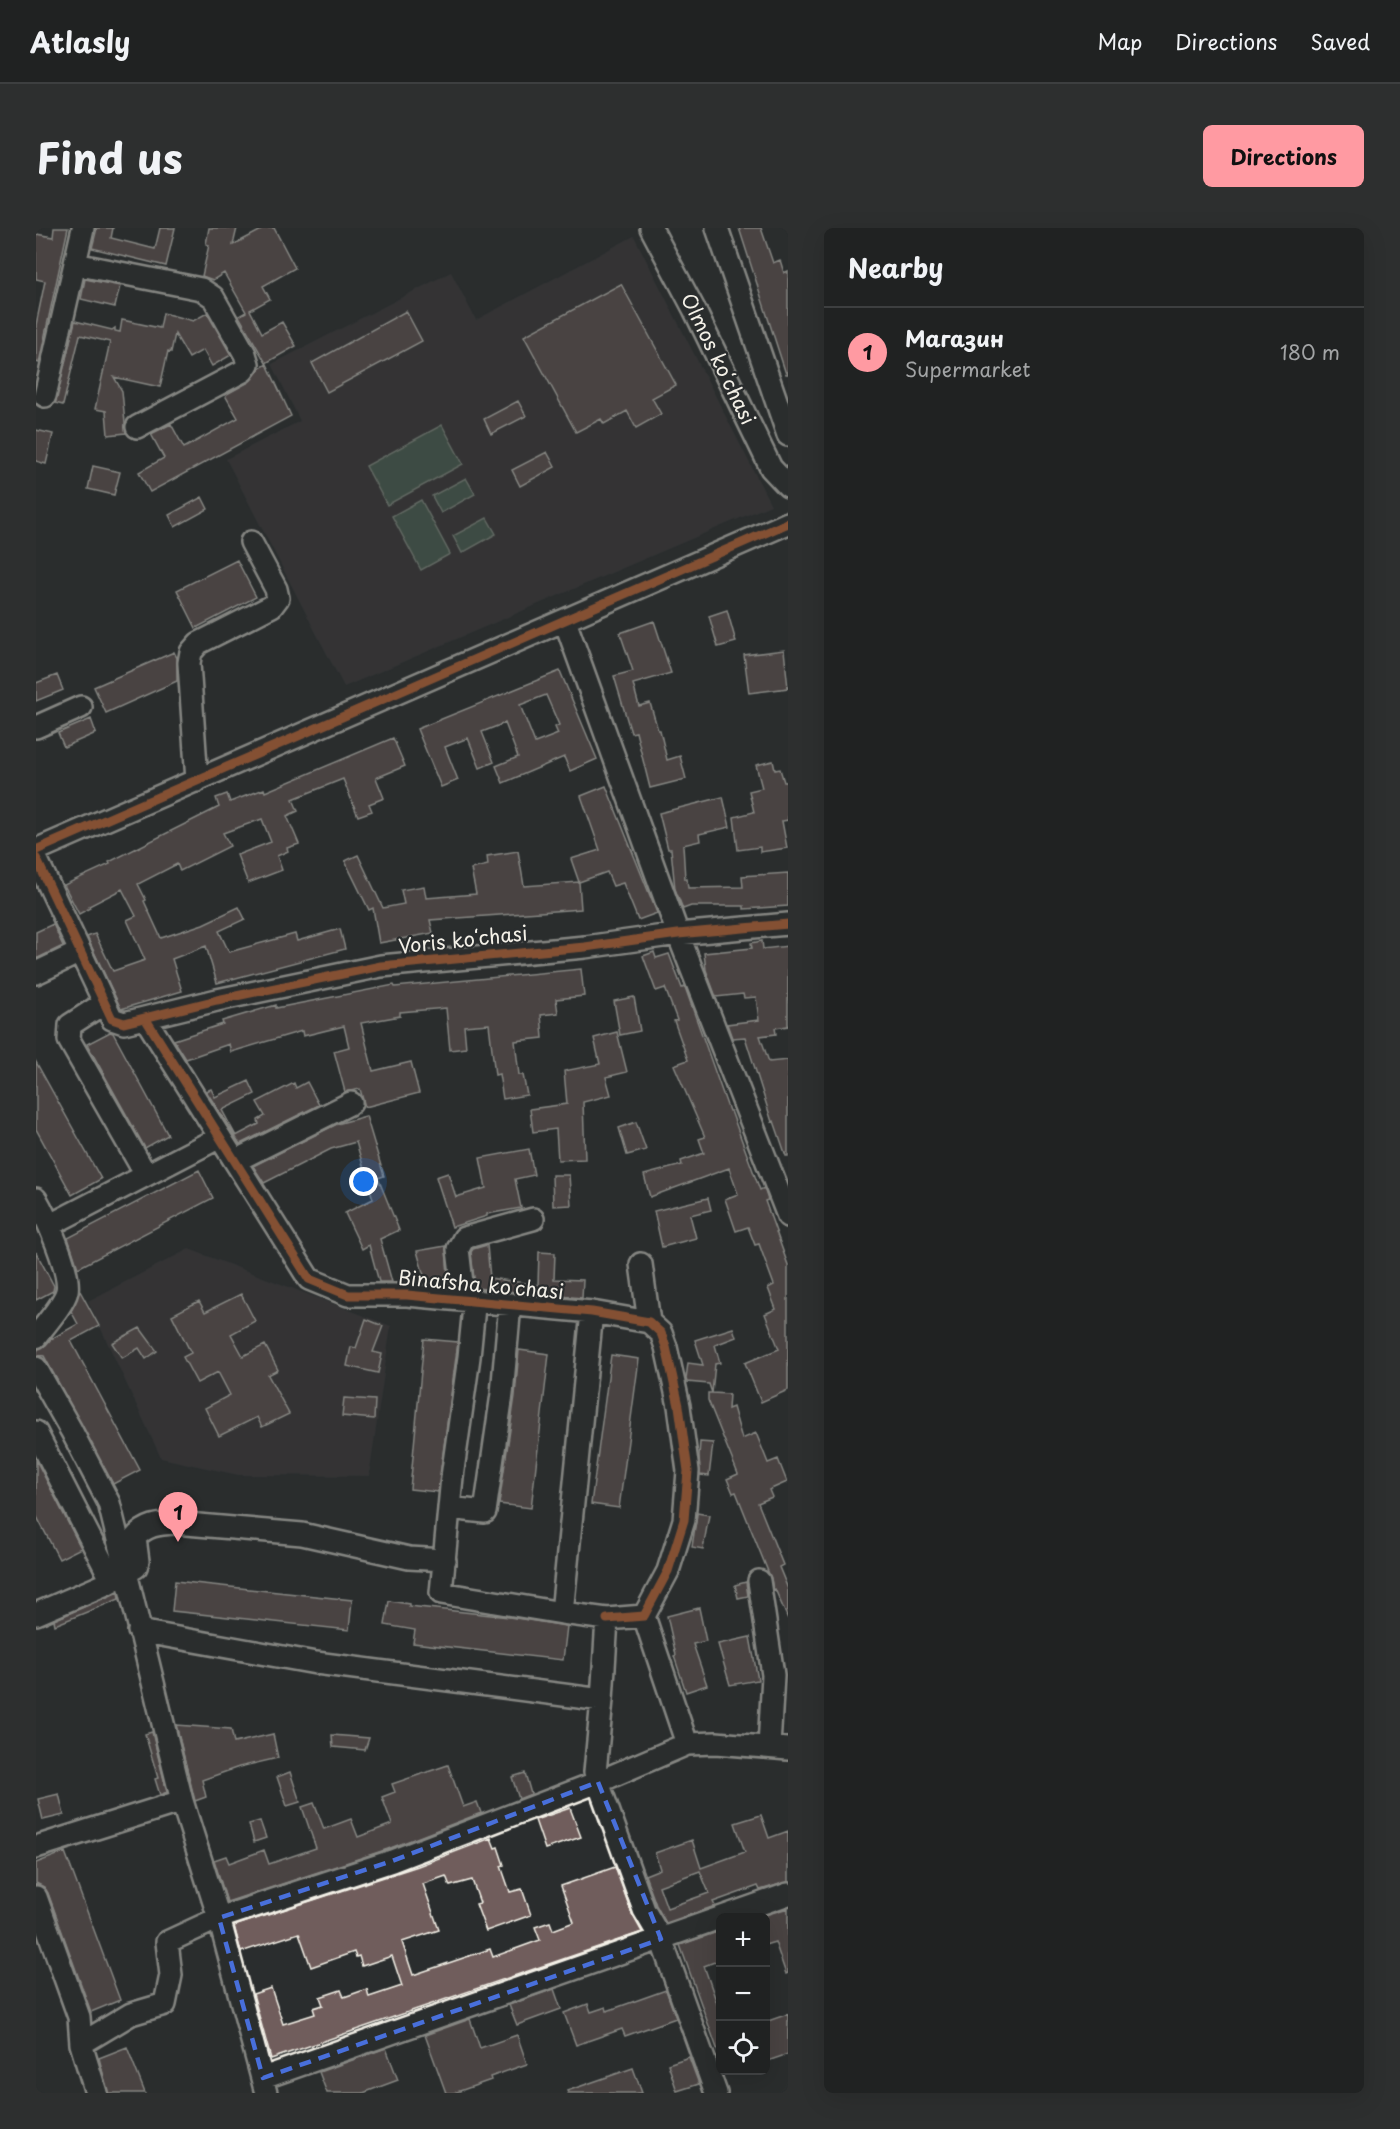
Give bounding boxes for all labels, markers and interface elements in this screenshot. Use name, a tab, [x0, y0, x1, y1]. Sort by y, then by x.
text: Atlasly	[30, 20, 130, 63]
text: Map	[1097, 25, 1142, 57]
text: Directions	[1175, 25, 1277, 57]
text: Saved	[1310, 25, 1370, 57]
text: Find us	[36, 125, 183, 188]
button: Directions	[1203, 125, 1364, 187]
text: Nearby	[848, 248, 943, 287]
street label: Olmos koʻchasi	[674, 288, 764, 429]
text: Магазин	[905, 321, 1004, 354]
text: 1	[863, 337, 872, 367]
text: 180 m	[1280, 337, 1340, 367]
text: Supermarket	[905, 354, 1031, 384]
street label: Voris koʻchasi	[397, 917, 529, 961]
your location	[349, 1167, 378, 1196]
street label: Binafsha koʻchasi	[397, 1262, 565, 1306]
pin: 1	[158, 1492, 198, 1542]
map controls	[716, 1913, 770, 2075]
button: +	[716, 1913, 770, 1967]
button: −	[716, 1967, 770, 2021]
button: locate	[716, 2021, 770, 2075]

